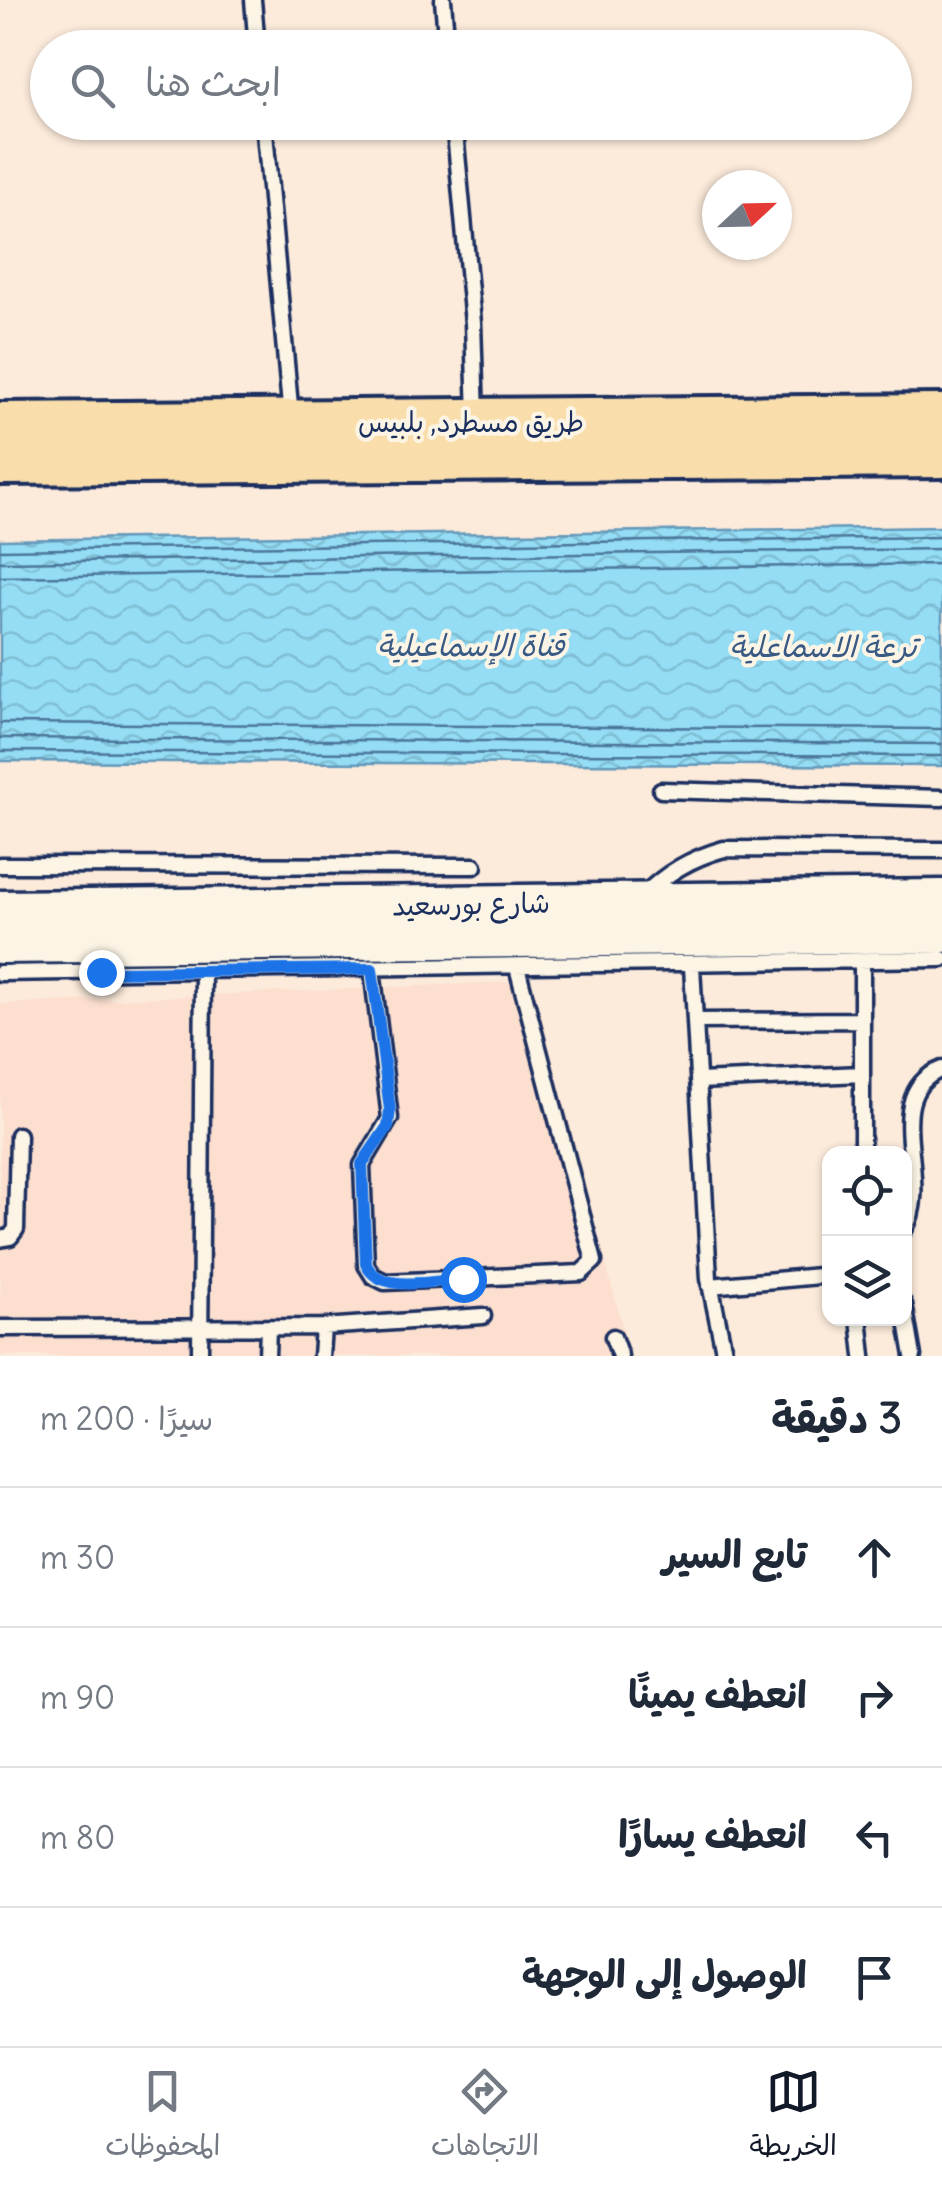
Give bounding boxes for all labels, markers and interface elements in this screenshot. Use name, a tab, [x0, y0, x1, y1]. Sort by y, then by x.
search box	[30, 30, 912, 140]
icon: search	[65, 58, 120, 113]
text: ابحث هنا	[145, 59, 281, 106]
north arrow	[702, 170, 792, 260]
street label: طريق مسطرد, بلبيس	[358, 404, 584, 440]
water label: قناة الإسماعيلية	[377, 626, 567, 665]
water label: ترعة الاسماعلية	[729, 627, 922, 665]
street label: شارع بورسعيد	[392, 885, 550, 925]
route end	[79, 950, 125, 996]
map controls	[822, 1146, 912, 1326]
button: locate	[822, 1146, 912, 1236]
button: layers	[822, 1236, 912, 1326]
route start	[441, 1257, 487, 1303]
text: 3 دقيقة	[771, 1392, 902, 1444]
text: سيرًا · 200 m	[40, 1398, 213, 1439]
icon: ahead	[847, 1530, 902, 1585]
text: تابع السير	[663, 1531, 807, 1578]
text: 30 m	[40, 1537, 115, 1578]
icon: right	[847, 1670, 902, 1725]
text: انعطف يمينًا	[628, 1671, 807, 1718]
text: 90 m	[40, 1677, 115, 1718]
icon: left	[847, 1810, 902, 1865]
text: انعطف يسارًا	[618, 1811, 807, 1858]
text: 80 m	[40, 1817, 115, 1858]
icon: arrive	[847, 1950, 902, 2005]
text: الوصول إلى الوجهة	[522, 1951, 807, 1998]
tab: المحفوظات	[105, 2064, 221, 2170]
tab: الاتجاهات	[431, 2064, 539, 2170]
tab: الخريطة	[749, 2064, 837, 2170]

